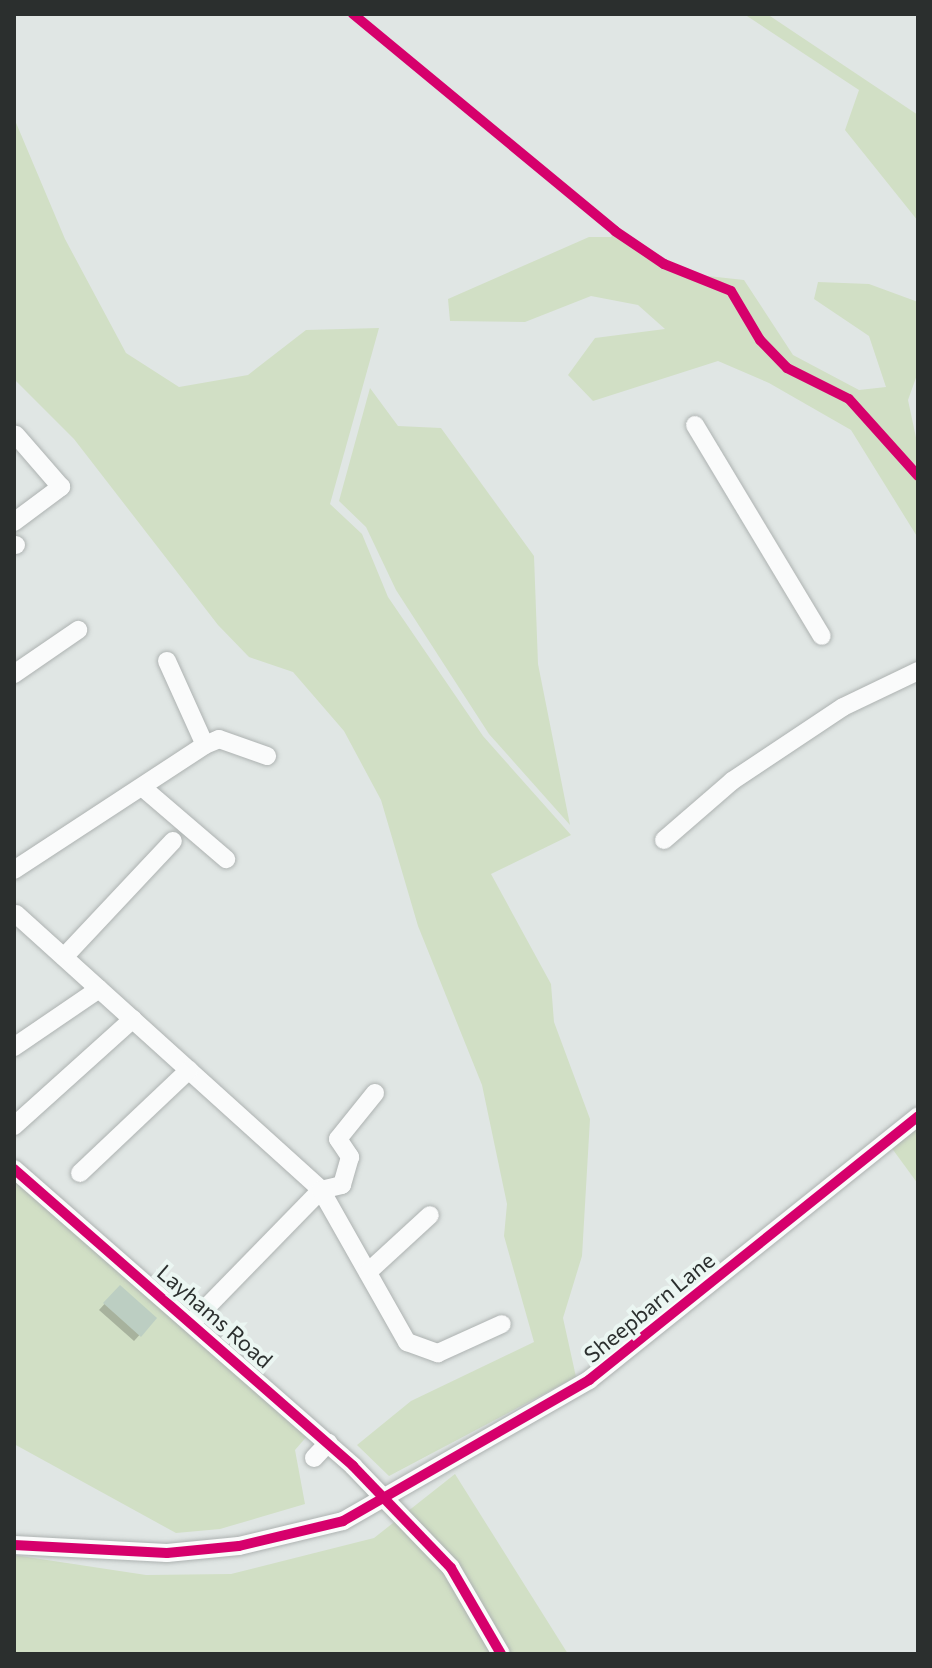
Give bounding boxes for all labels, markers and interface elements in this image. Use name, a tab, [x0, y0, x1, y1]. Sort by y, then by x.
street label: Sheepbarn Lane	[578, 1246, 720, 1368]
street label: Layhams Road	[152, 1259, 278, 1373]

